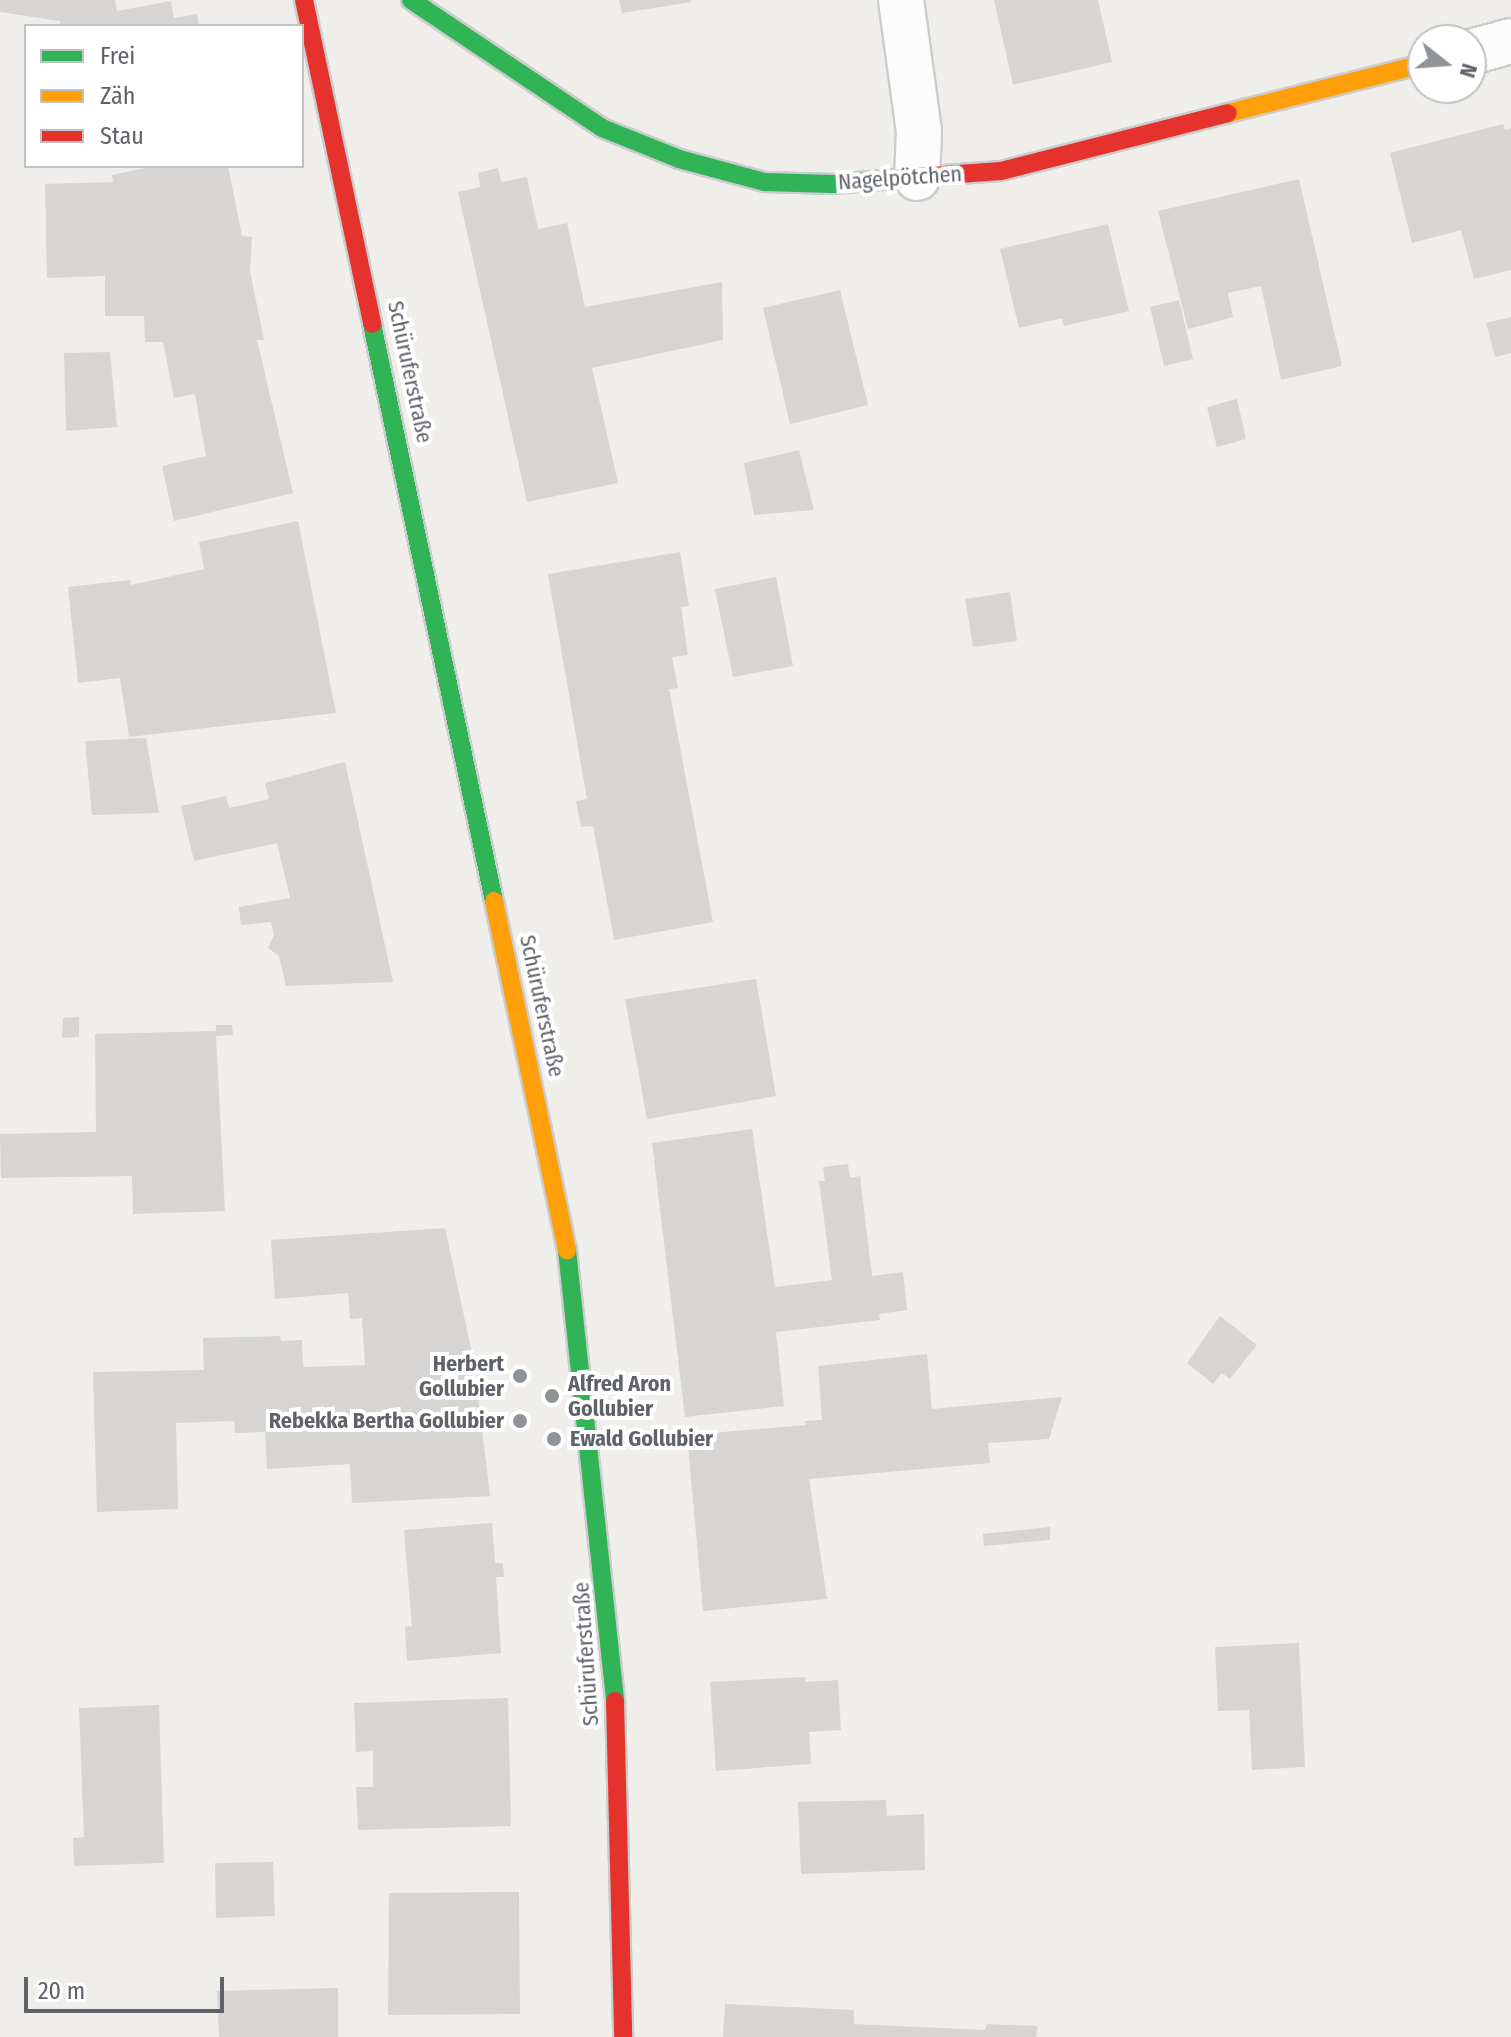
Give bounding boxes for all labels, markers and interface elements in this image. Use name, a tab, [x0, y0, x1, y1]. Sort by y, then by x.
legend	[24, 24, 304, 168]
north arrow	[1407, 24, 1487, 104]
text: Frei	[100, 42, 135, 70]
text: N	[1454, 60, 1483, 81]
text: Zäh	[100, 82, 135, 110]
text: Stau	[100, 122, 144, 150]
street label: Nagelpötchen	[837, 161, 963, 195]
street label: Schüruferstraße	[382, 299, 438, 445]
street label: Schüruferstraße	[514, 933, 570, 1079]
place label: Herbert Gollubier	[419, 1350, 504, 1402]
marker: Herbert Gollubier	[511, 1367, 529, 1385]
place label: Alfred Aron Gollubier	[568, 1370, 671, 1422]
marker: Alfred Aron Gollubier	[543, 1387, 561, 1405]
place label: Rebekka Bertha Gollubier	[269, 1408, 504, 1434]
marker: Rebekka Bertha Gollubier	[511, 1412, 529, 1430]
place label: Ewald Gollubier	[570, 1426, 713, 1452]
marker: Ewald Gollubier	[545, 1430, 563, 1448]
street label: Schüruferstraße	[568, 1581, 604, 1727]
scale bar	[28, 1961, 228, 2011]
text: 20 m	[38, 1977, 85, 2005]

